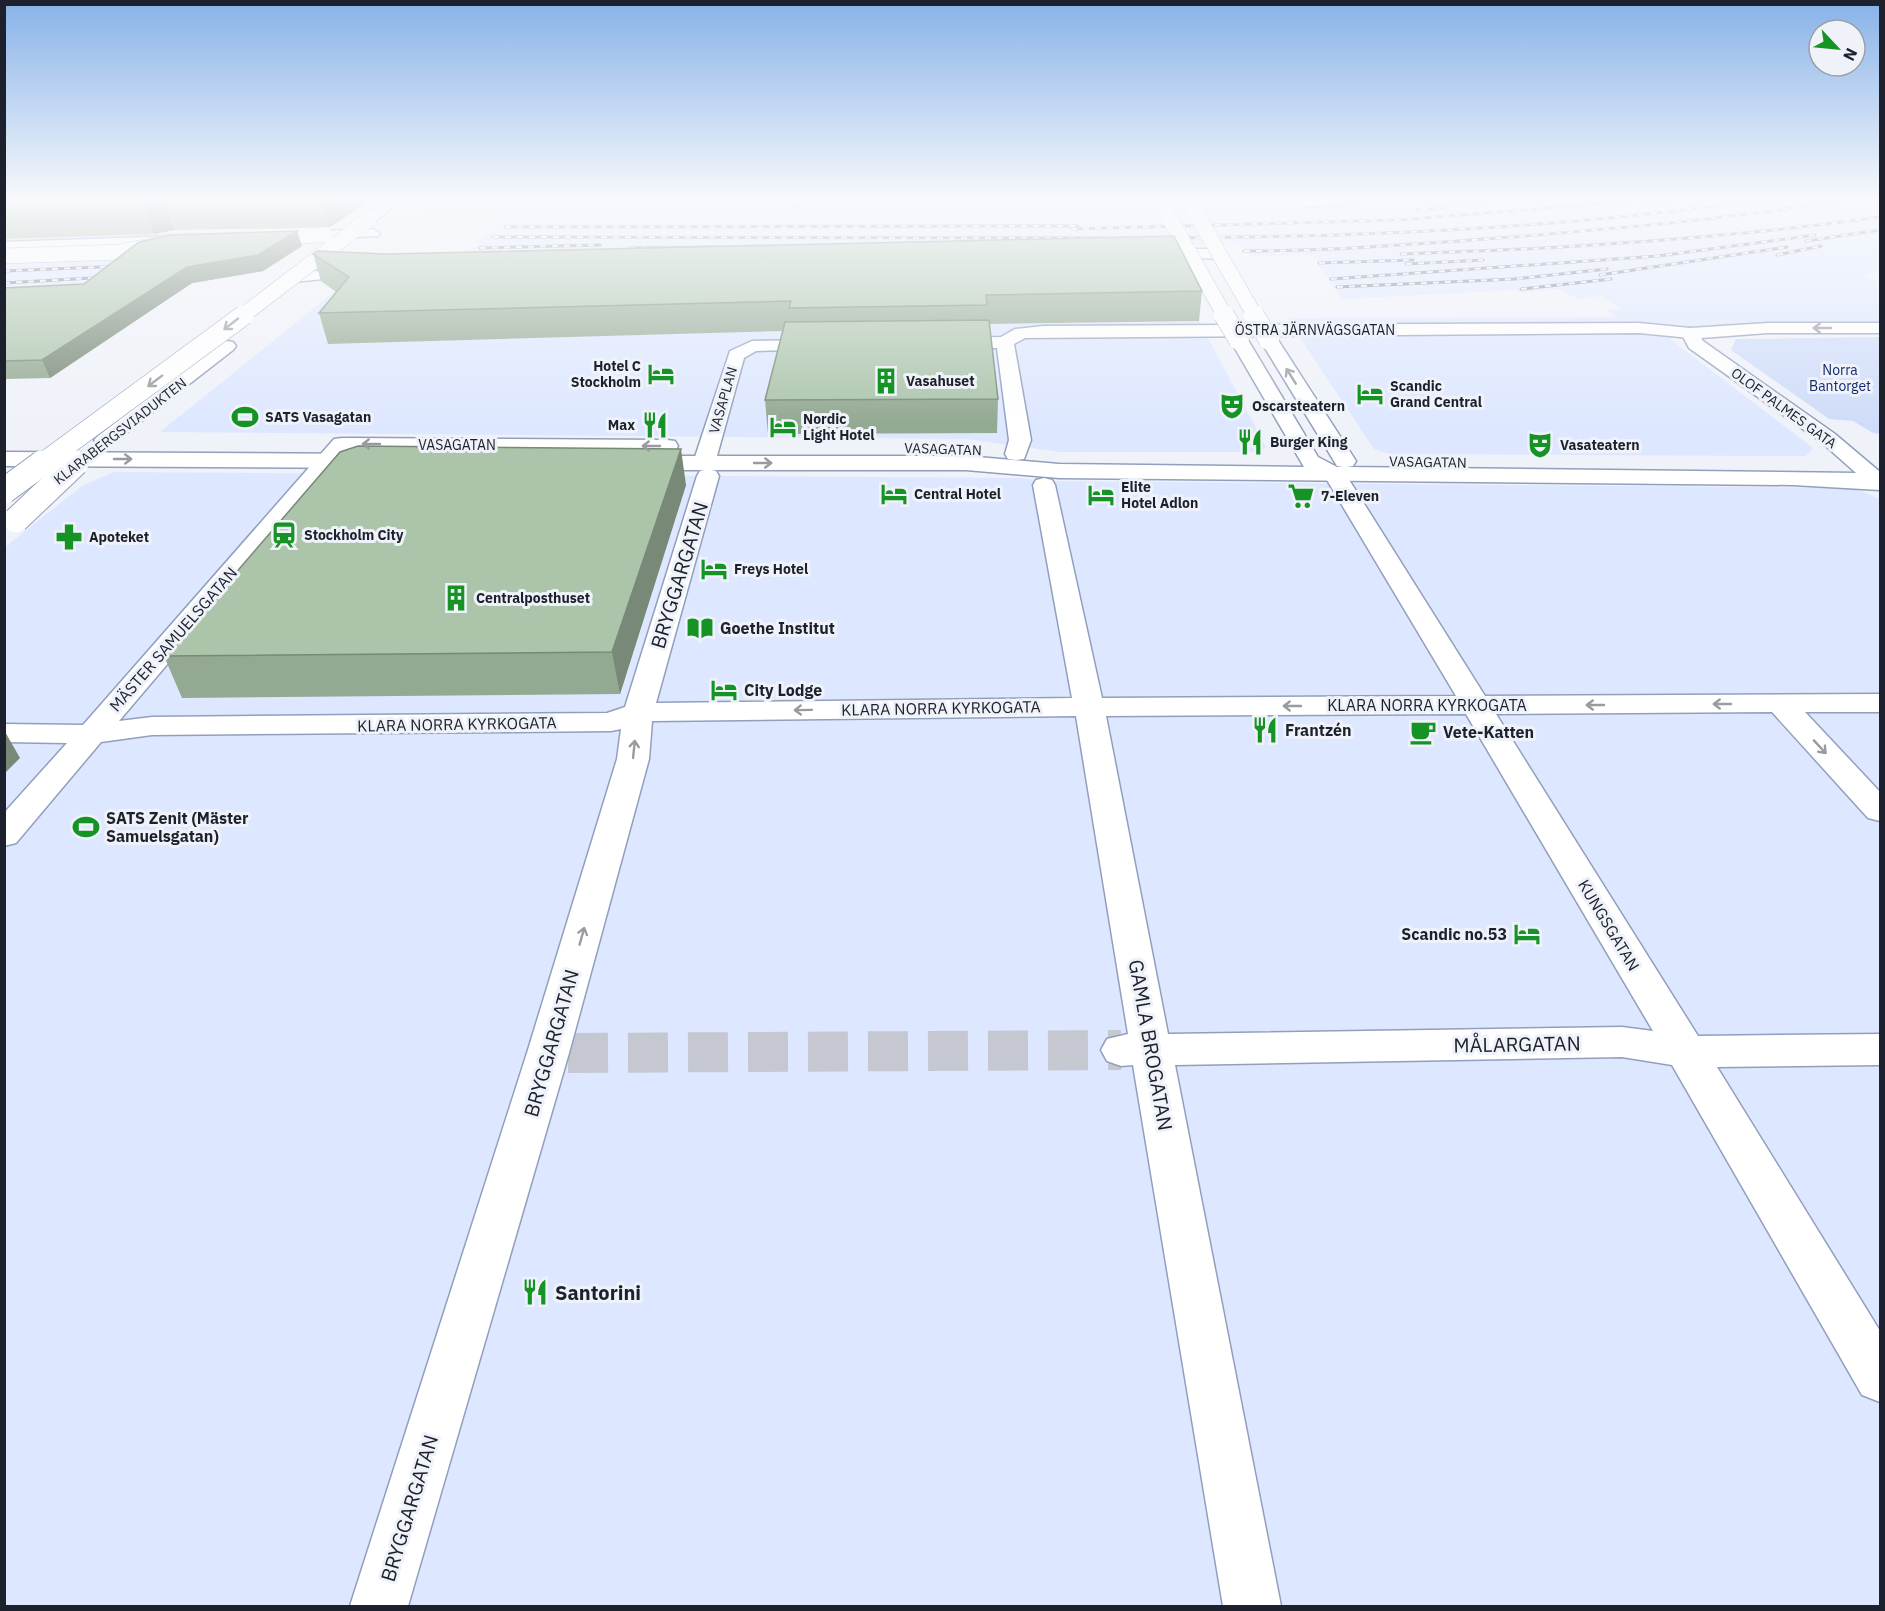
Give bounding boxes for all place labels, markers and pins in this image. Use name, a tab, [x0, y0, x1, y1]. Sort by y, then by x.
place label: Hotel C Stockholm	[571, 357, 641, 391]
hotel icon: Hotel C Stockholm	[646, 359, 676, 389]
building icon: Vasahuset	[871, 366, 901, 396]
place label: Vasahuset	[906, 372, 975, 390]
place label: Scandic Grand Central	[1390, 377, 1482, 411]
hotel icon: Scandic Grand Central	[1355, 379, 1385, 409]
theatre icon: Oscarsteatern	[1217, 391, 1247, 421]
place label: Oscarsteatern	[1252, 397, 1345, 415]
sports icon: SATS Vasagatan	[230, 402, 260, 432]
place label: SATS Vasagatan	[265, 408, 371, 426]
restaurant icon: Max	[640, 410, 670, 440]
place label: Nordic Light Hotel	[803, 410, 875, 444]
hotel icon: Nordic Light Hotel	[768, 412, 798, 442]
place label: Max	[608, 416, 635, 434]
restaurant icon: Burger King	[1235, 427, 1265, 457]
theatre icon: Vasateatern	[1525, 430, 1555, 460]
place label: Burger King	[1270, 433, 1348, 451]
place label: Vasateatern	[1560, 436, 1640, 454]
place label: Elite Hotel Adlon	[1121, 478, 1198, 512]
hotel icon: Central Hotel	[879, 479, 909, 509]
hotel icon: Elite Hotel Adlon	[1086, 480, 1116, 510]
supermarket icon: 7-Eleven	[1286, 481, 1316, 511]
place label: Central Hotel	[914, 485, 1001, 503]
place label: 7-Eleven	[1321, 487, 1379, 505]
station icon: Stockholm City	[269, 520, 299, 550]
pharmacy icon: Apoteket	[54, 522, 84, 552]
place label: Stockholm City	[304, 526, 404, 544]
place label: Apoteket	[89, 528, 149, 546]
hotel icon: Freys Hotel	[699, 554, 729, 584]
place label: Freys Hotel	[734, 560, 808, 578]
building icon: Centralposthuset	[441, 583, 471, 613]
place label: Centralposthuset	[476, 589, 590, 607]
library icon: Goethe Institut	[685, 613, 715, 643]
place label: Goethe Institut	[720, 618, 835, 638]
hotel icon: City Lodge	[709, 675, 739, 705]
place label: City Lodge	[744, 680, 822, 700]
restaurant icon: Frantzén	[1250, 715, 1280, 745]
cafe icon: Vete-Katten	[1408, 717, 1438, 747]
place label: Frantzén	[1285, 720, 1352, 740]
place label: Vete-Katten	[1443, 722, 1534, 742]
place label: SATS Zenit (Mäster Samuelsgatan)	[106, 808, 249, 846]
sports icon: SATS Zenit (Mäster Samuelsgatan)	[71, 812, 101, 842]
hotel icon: Scandic no.53	[1512, 919, 1542, 949]
place label: Scandic no.53	[1401, 924, 1507, 944]
restaurant icon: Santorini	[520, 1277, 550, 1307]
place label: Santorini	[555, 1279, 641, 1306]

